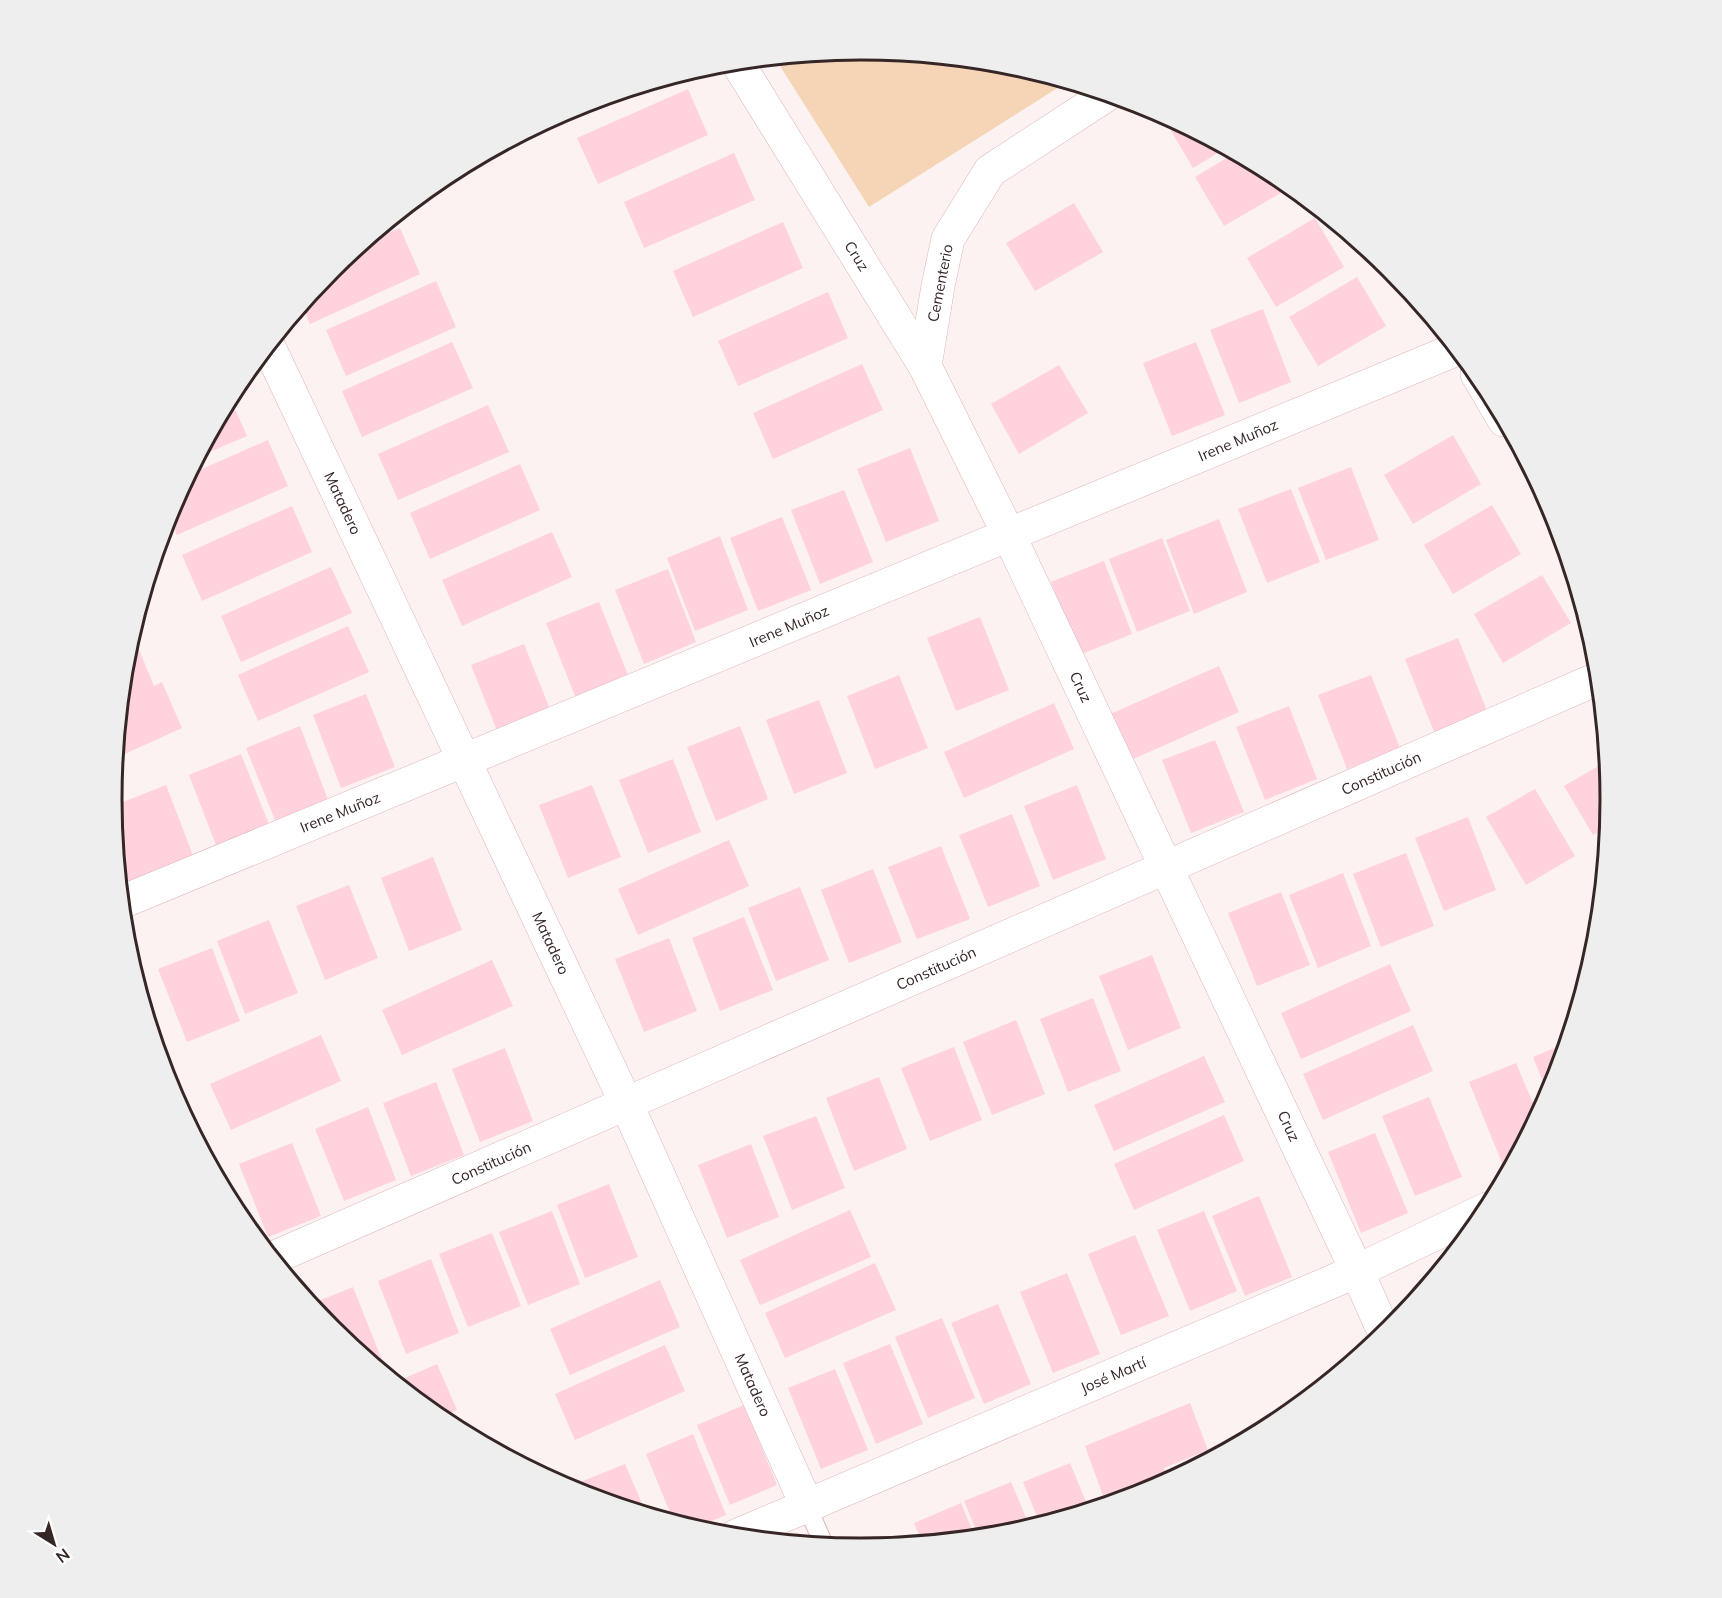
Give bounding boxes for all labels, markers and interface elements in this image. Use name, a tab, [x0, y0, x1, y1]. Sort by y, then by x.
street label: Cruz	[840, 237, 874, 275]
street label: Cementerio	[923, 242, 957, 324]
street label: Irene Muñoz	[1195, 415, 1281, 465]
street label: Matadero	[320, 469, 366, 537]
street label: Irene Muñoz	[746, 601, 832, 651]
street label: Cruz	[1066, 668, 1096, 706]
street label: Constitución	[1338, 747, 1424, 799]
street label: Irene Muñoz	[297, 787, 383, 837]
street label: Matadero	[528, 909, 574, 977]
street label: Constitución	[893, 942, 979, 994]
street label: Cruz	[1274, 1107, 1304, 1145]
street label: Constitución	[448, 1137, 534, 1189]
street label: Matadero	[731, 1350, 775, 1420]
street label: José Martí	[1077, 1352, 1150, 1397]
north arrow	[24, 1514, 84, 1574]
text: N	[52, 1544, 74, 1568]

